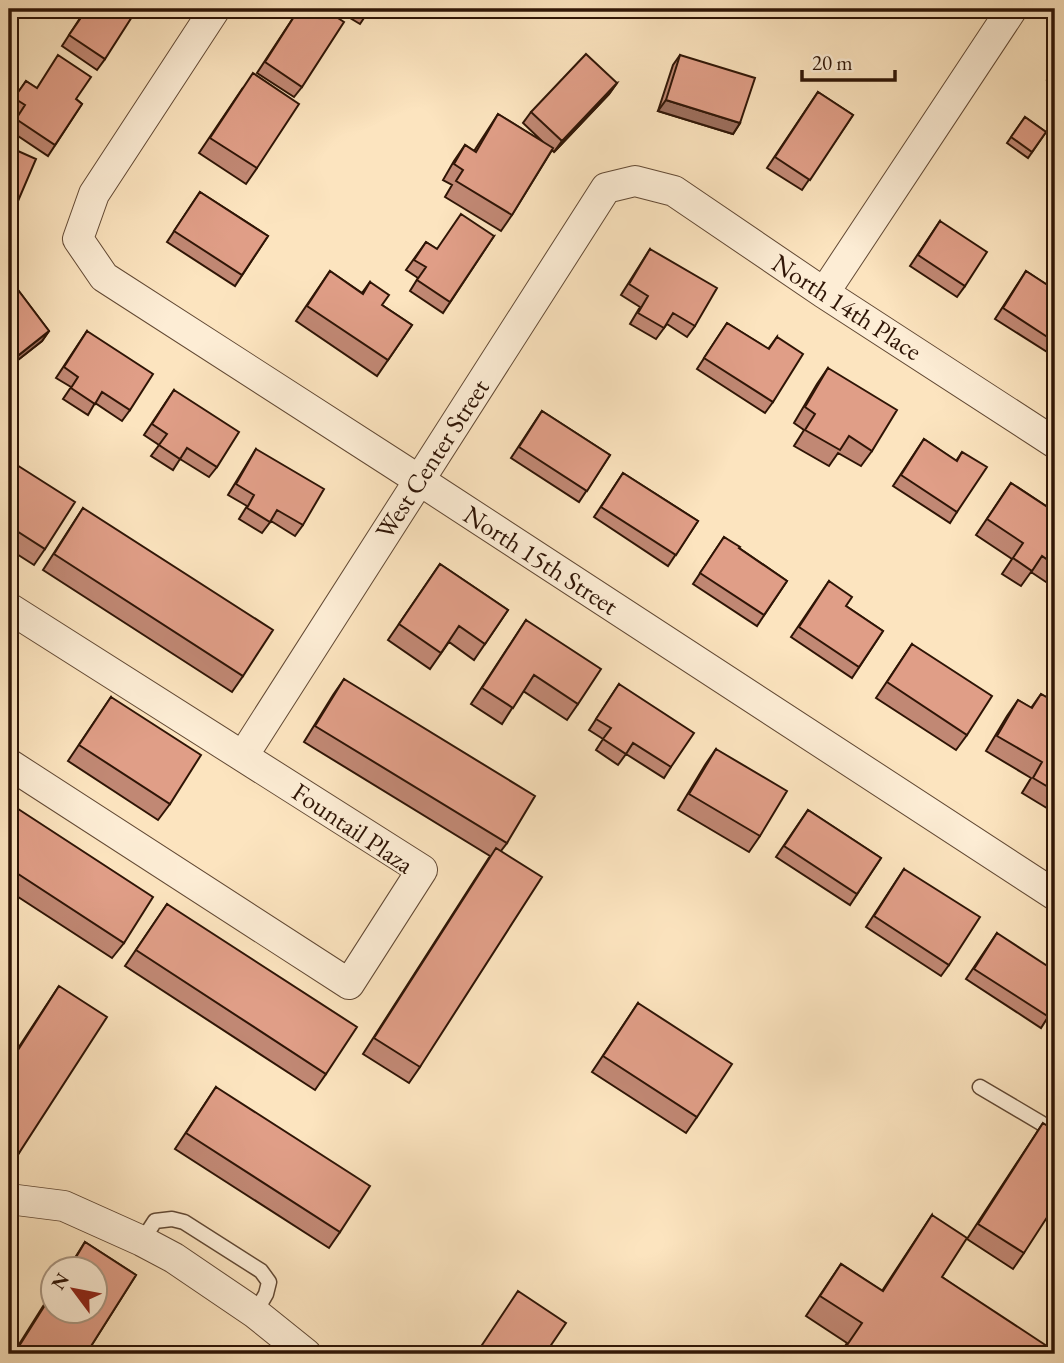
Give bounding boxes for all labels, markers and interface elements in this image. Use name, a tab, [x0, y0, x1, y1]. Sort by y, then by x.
scale bar	[802, 38, 894, 82]
text: 20 m	[812, 49, 853, 76]
street label: North 14th Place	[766, 246, 928, 368]
street label: West Center Street	[367, 372, 497, 546]
street label: North 15th Street	[457, 497, 625, 623]
street label: Fountail Plaza	[286, 775, 421, 882]
north arrow	[38, 1254, 108, 1324]
text: N	[45, 1268, 75, 1294]

